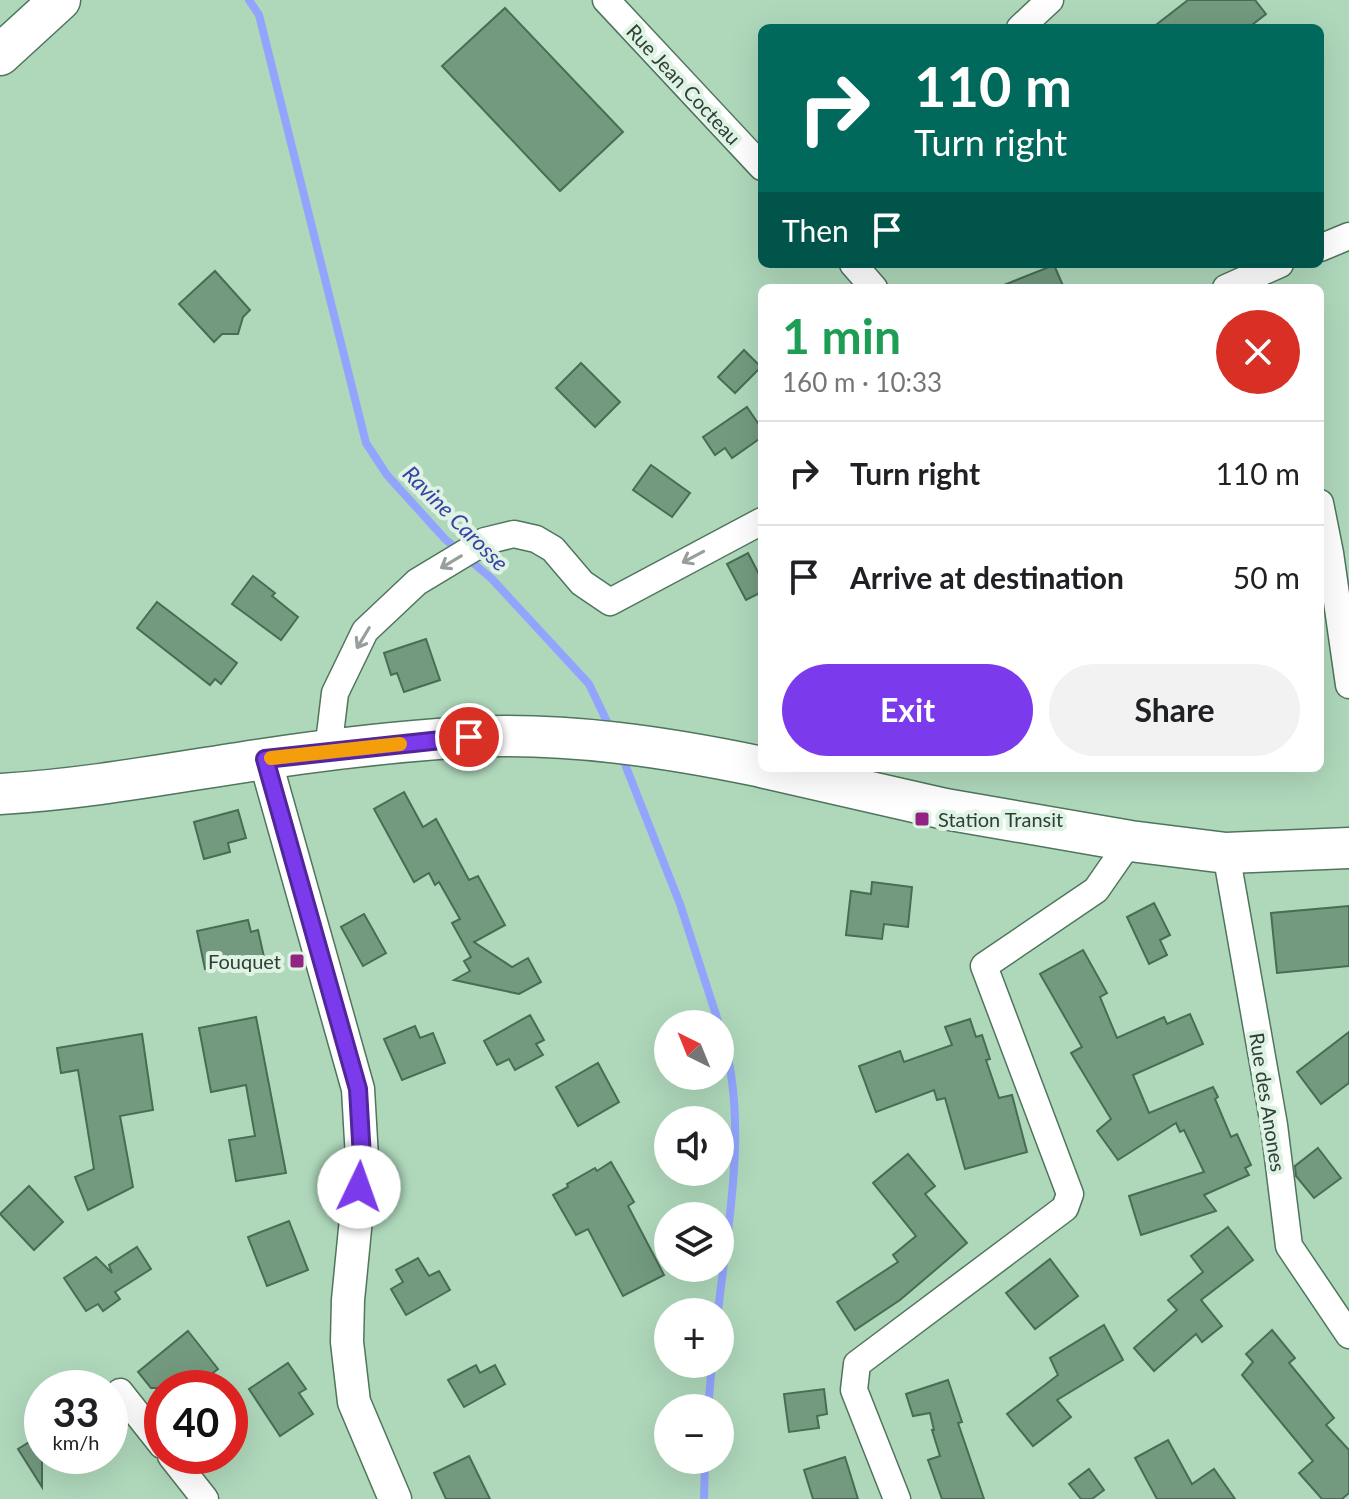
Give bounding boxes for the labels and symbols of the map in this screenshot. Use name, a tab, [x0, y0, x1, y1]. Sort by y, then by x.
street label: Rue Jean Cocteau	[622, 19, 746, 149]
water label: Ravine Carosse	[398, 460, 514, 576]
one-way arrow	[682, 550, 705, 566]
one-way arrow	[440, 554, 463, 570]
one-way arrow	[355, 626, 371, 649]
pin	[435, 703, 503, 771]
place label: Station Transit	[938, 807, 1063, 831]
marker: Station Transit	[913, 810, 931, 828]
place label: Fouquet	[208, 949, 281, 973]
marker: Fouquet	[288, 952, 306, 970]
north arrow	[654, 1010, 734, 1090]
street label: Rue des Anones	[1245, 1031, 1291, 1173]
position arrow	[317, 1145, 401, 1229]
speed limit sign: 40	[144, 1370, 248, 1474]

